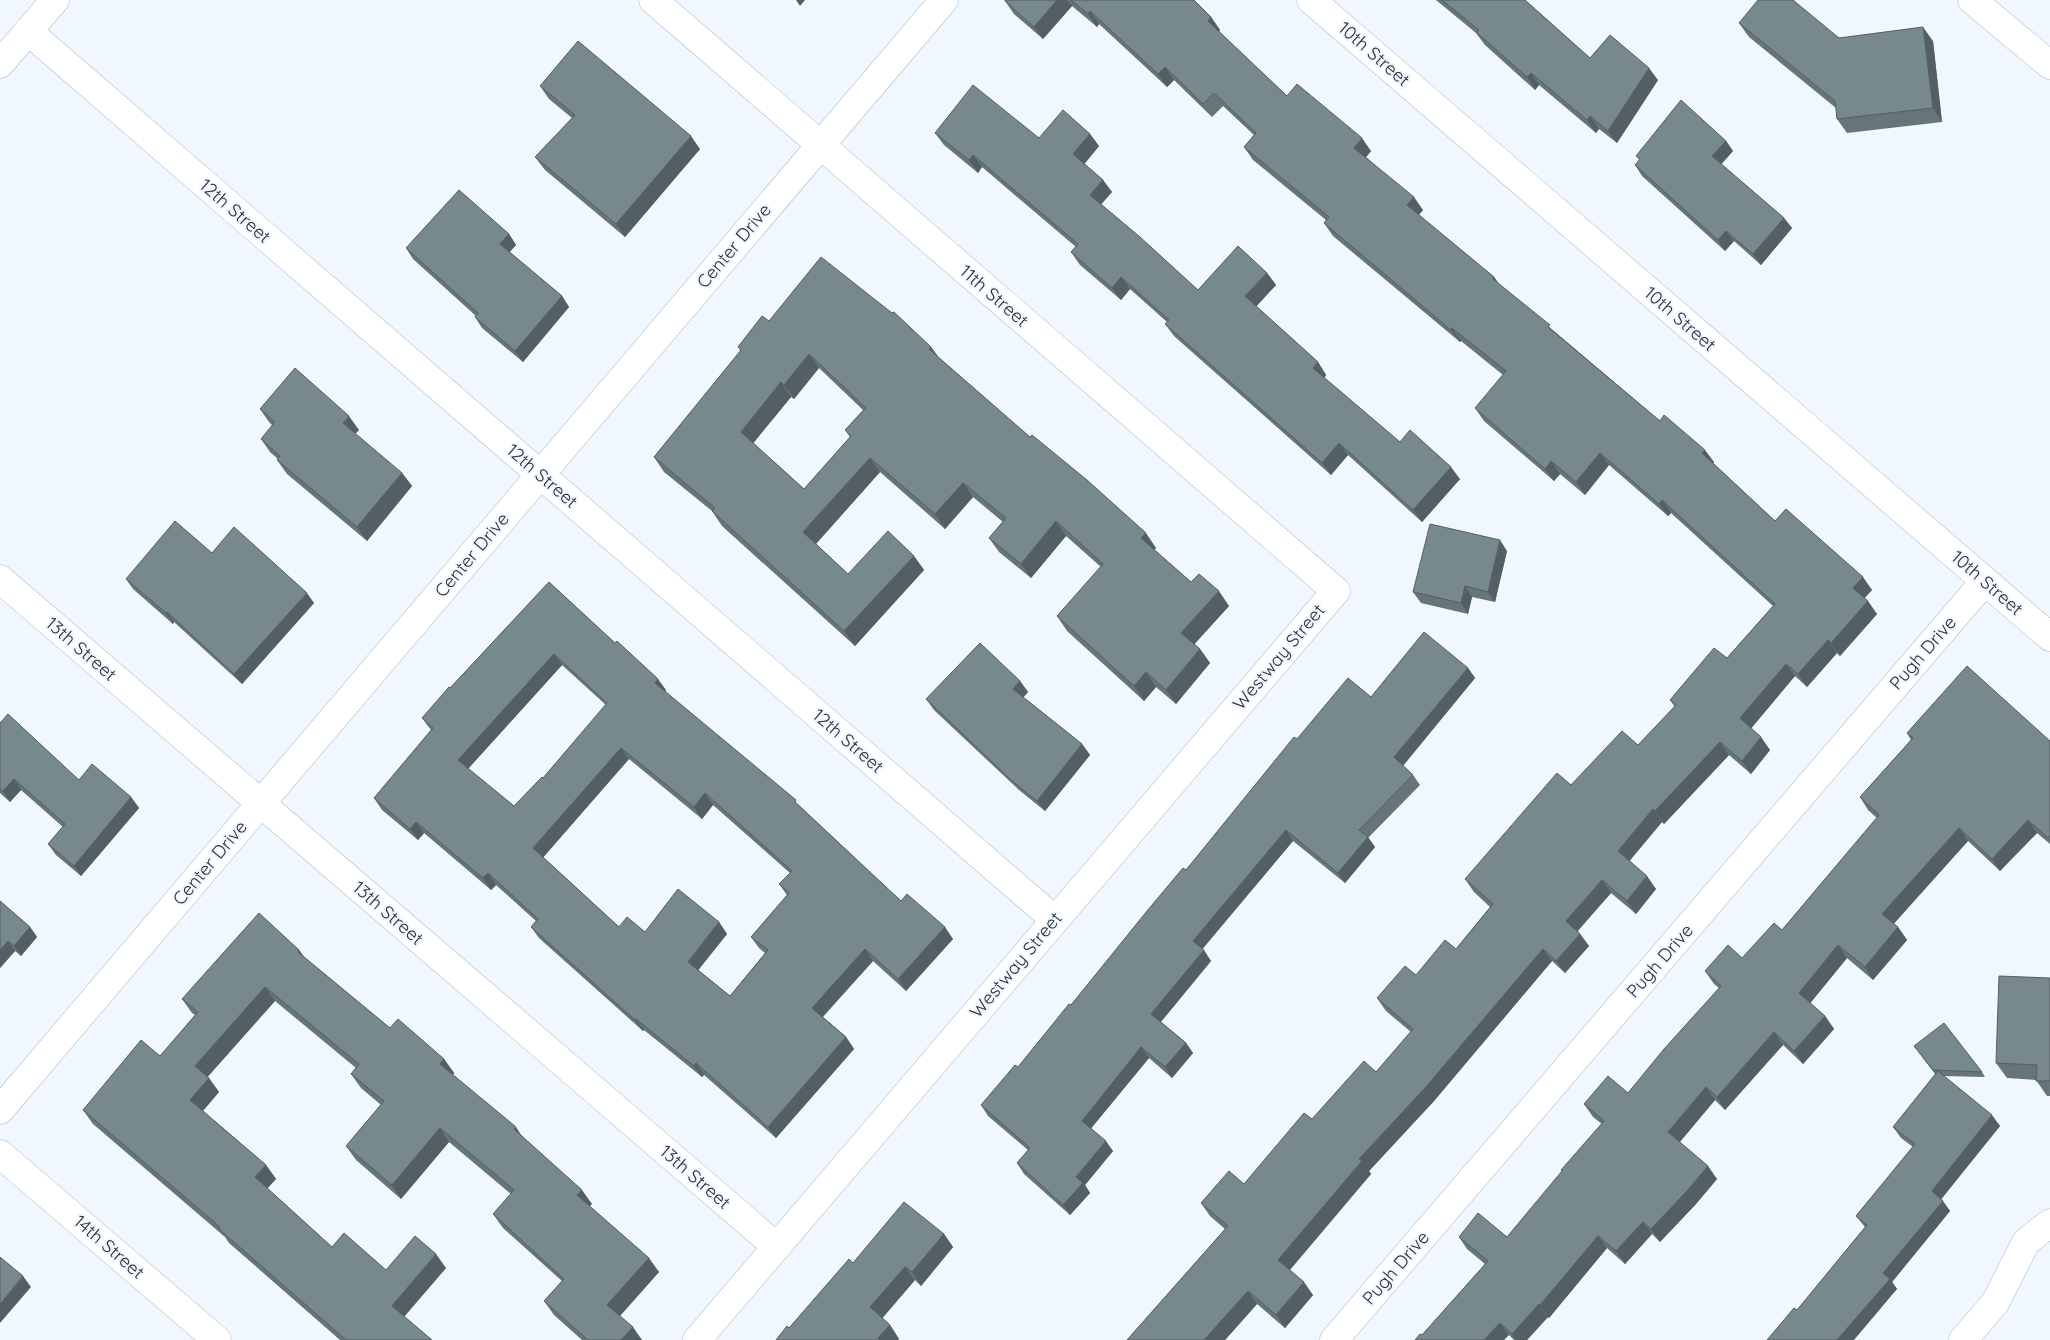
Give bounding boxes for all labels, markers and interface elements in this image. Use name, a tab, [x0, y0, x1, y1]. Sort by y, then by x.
street label: 10th Street	[1334, 16, 1415, 91]
street label: 12th Street	[195, 173, 276, 248]
street label: Center Drive	[691, 199, 776, 293]
street label: 11th Street	[955, 259, 1033, 332]
street label: 10th Street	[1640, 281, 1721, 356]
street label: 12th Street	[502, 438, 583, 513]
street label: Center Drive	[429, 508, 514, 602]
street label: 10th Street	[1947, 545, 2028, 620]
street label: Westway Street	[1228, 599, 1330, 714]
street label: Pugh Drive	[1884, 611, 1961, 694]
street label: 13th Street	[41, 612, 122, 686]
street label: 12th Street	[808, 703, 889, 778]
street label: Center Drive	[167, 816, 252, 910]
street label: 13th Street	[348, 876, 429, 950]
street label: Westway Street	[965, 907, 1067, 1022]
street label: Pugh Drive	[1621, 919, 1698, 1002]
street label: 13th Street	[655, 1140, 736, 1214]
street label: 14th Street	[69, 1210, 149, 1284]
street label: Pugh Drive	[1357, 1226, 1434, 1309]

